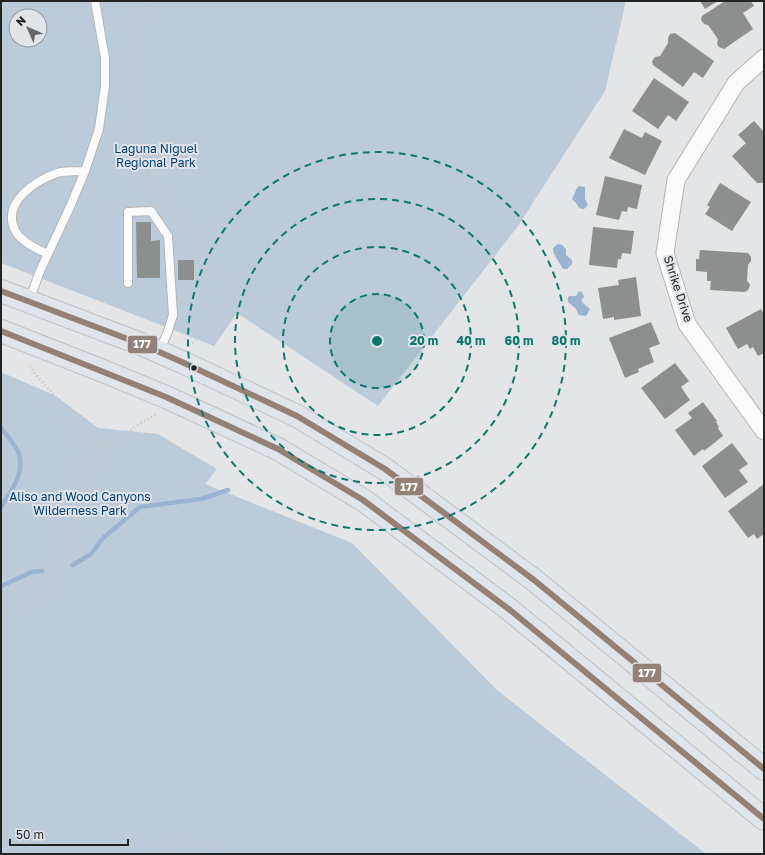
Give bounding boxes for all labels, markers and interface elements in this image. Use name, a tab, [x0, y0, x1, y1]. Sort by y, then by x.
north arrow	[8, 8, 48, 48]
text: N	[13, 13, 28, 28]
park label: Laguna Niguel Regional Park	[114, 141, 198, 170]
street label: Shrike Drive	[661, 254, 696, 324]
text: 20 m	[410, 333, 438, 348]
text: 40 m	[457, 333, 485, 348]
text: 60 m	[505, 333, 533, 348]
text: 80 m	[552, 333, 580, 348]
centre of rings	[370, 334, 384, 348]
line badge: 177	[127, 335, 158, 354]
text: 177	[133, 337, 151, 350]
unlabelled marker	[189, 363, 199, 373]
line badge: 177	[394, 477, 424, 496]
text: 177	[400, 480, 418, 493]
park label: Aliso and Wood Canyons Wilderness Park	[9, 489, 151, 518]
line badge: 177	[632, 663, 662, 683]
text: 177	[638, 666, 656, 679]
scale bar	[10, 821, 128, 847]
text: 50 m	[16, 827, 44, 842]

